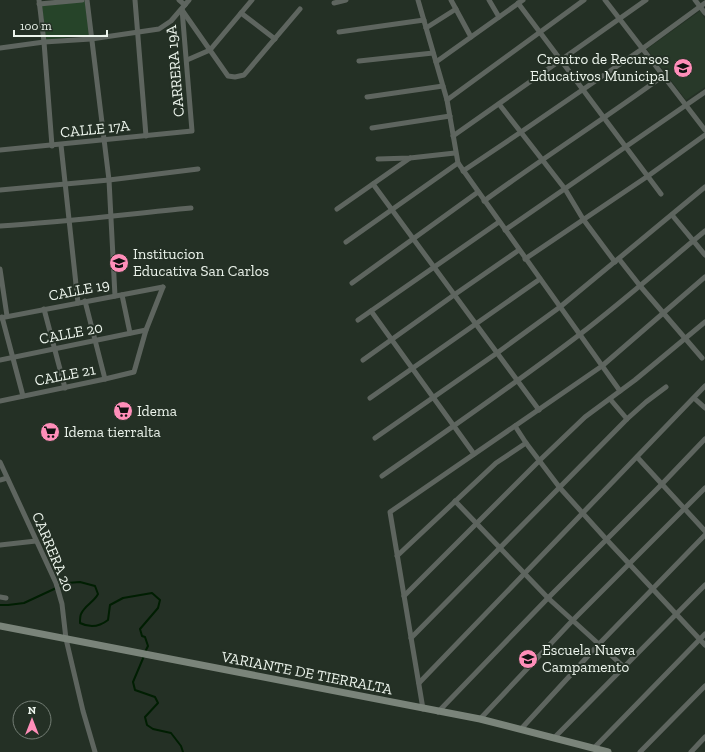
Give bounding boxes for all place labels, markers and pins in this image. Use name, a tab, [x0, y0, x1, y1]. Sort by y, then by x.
place label: Crentro de Recursos Educativos Municipal	[530, 50, 669, 85]
school or university icon: Crentro de Recursos Educativos Municipal	[672, 57, 694, 79]
place label: Institucion Educativa San Carlos	[133, 245, 269, 280]
school or university icon: Institucion Educativa San Carlos	[108, 252, 130, 274]
supermarket icon: Idema	[112, 400, 134, 422]
place label: Idema	[137, 402, 177, 420]
supermarket icon: Idema tierralta	[39, 421, 61, 443]
place label: Idema tierralta	[64, 423, 161, 441]
place label: Escuela Nueva Campamento	[542, 641, 635, 676]
school or university icon: Escuela Nueva Campamento	[517, 648, 539, 670]

